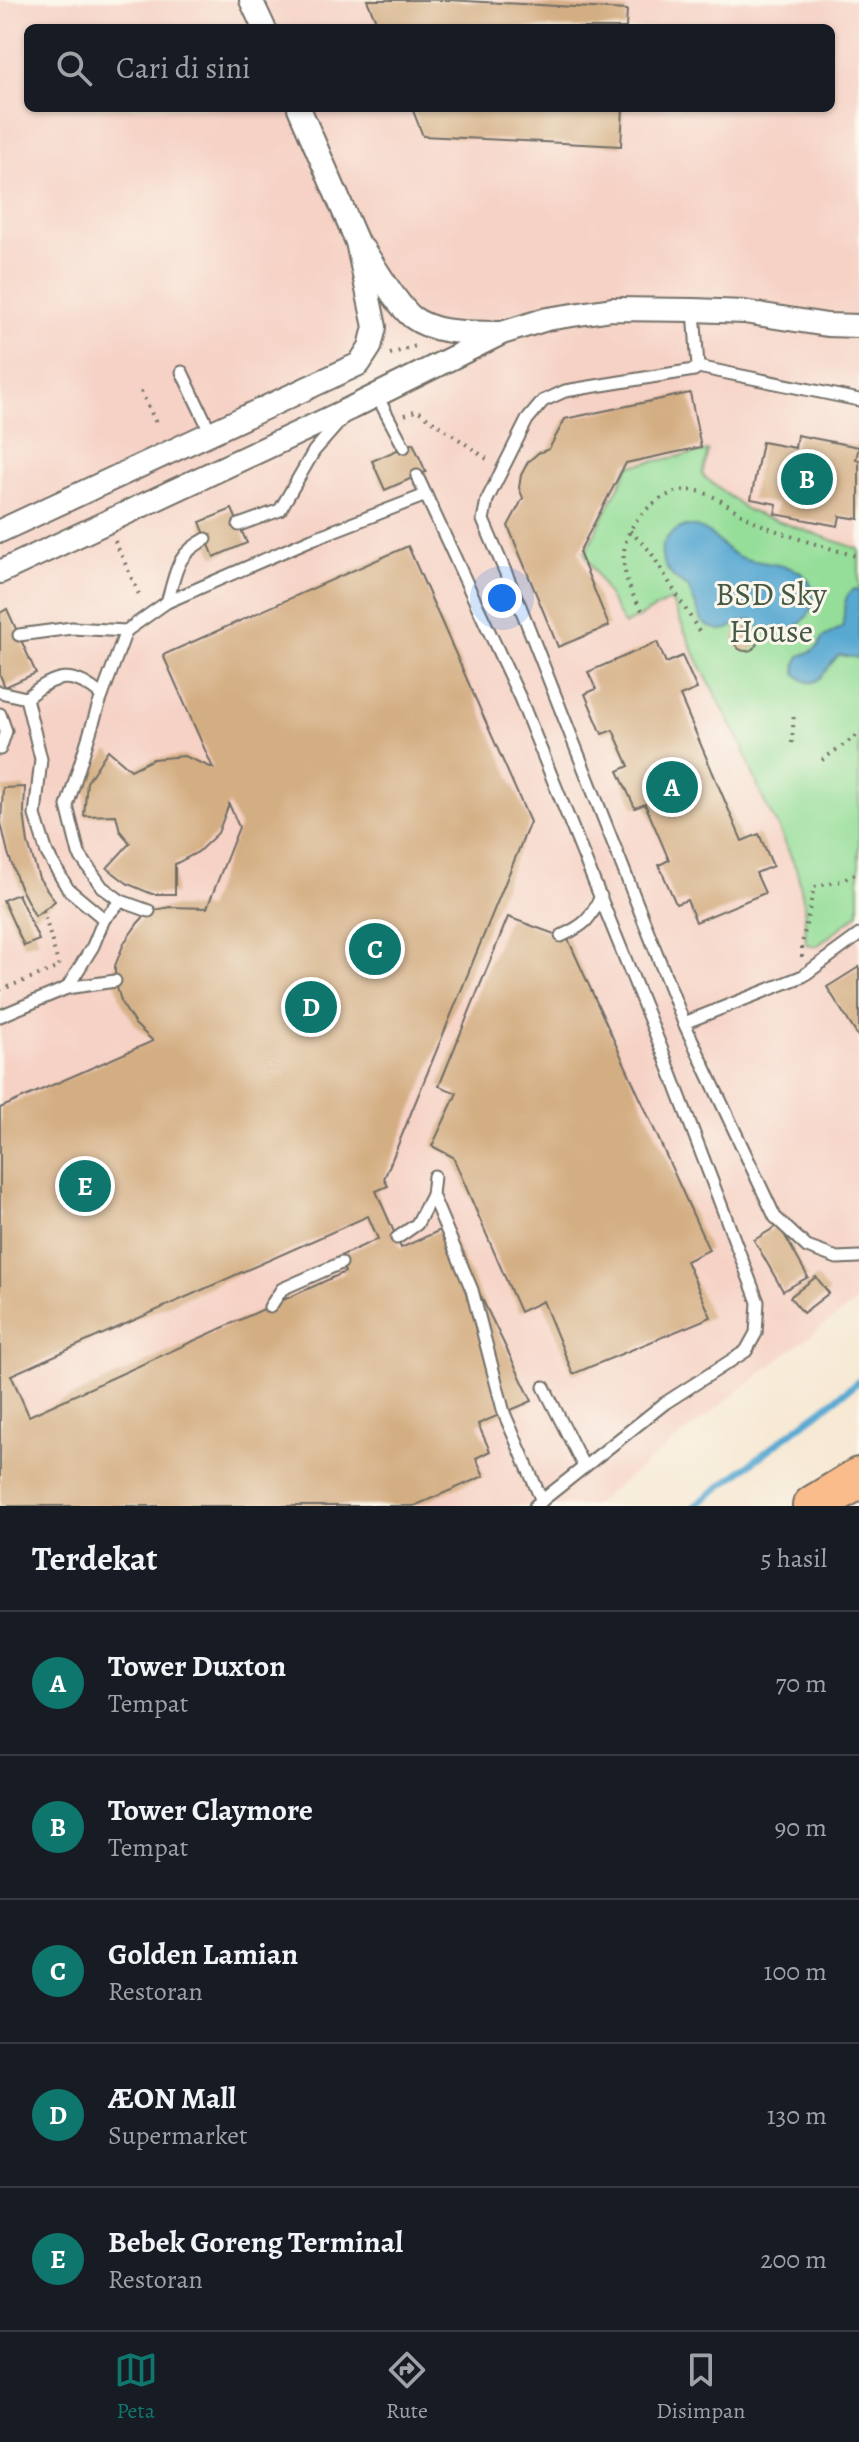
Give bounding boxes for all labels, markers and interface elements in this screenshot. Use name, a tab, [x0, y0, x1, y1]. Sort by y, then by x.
search box	[24, 24, 835, 112]
icon: search	[52, 46, 96, 90]
text: Cari di sini	[116, 48, 251, 88]
pin: B	[781, 449, 833, 509]
park label: BSD Sky House	[715, 572, 828, 653]
your location	[482, 578, 522, 618]
pin: A	[646, 757, 698, 817]
pin: C	[349, 919, 401, 979]
pin: D	[285, 977, 337, 1037]
pin: E	[59, 1156, 111, 1216]
text: Terdekat	[32, 1535, 158, 1582]
text: 5 hasil	[761, 1541, 827, 1576]
text: Tower Duxton	[108, 1646, 286, 1686]
text: A	[50, 1666, 66, 1701]
text: 70 m	[775, 1666, 827, 1701]
text: Tempat	[108, 1686, 188, 1721]
text: Tower Claymore	[108, 1790, 313, 1830]
text: B	[50, 1810, 66, 1845]
text: 90 m	[775, 1810, 827, 1845]
text: Tempat	[108, 1830, 188, 1865]
text: Golden Lamian	[108, 1934, 298, 1974]
text: C	[50, 1954, 66, 1989]
text: 100 m	[764, 1954, 827, 1989]
text: Restoran	[108, 1974, 203, 2009]
text: ÆON Mall	[108, 2078, 236, 2118]
text: D	[49, 2098, 67, 2133]
text: 130 m	[767, 2098, 827, 2133]
text: Supermarket	[108, 2118, 248, 2153]
text: Bebek Goreng Terminal	[108, 2222, 403, 2262]
text: E	[50, 2242, 66, 2277]
text: 200 m	[760, 2242, 827, 2277]
text: Restoran	[108, 2262, 203, 2297]
tab: Peta	[114, 2348, 158, 2426]
tab: Rute	[385, 2348, 429, 2426]
tab: Disimpan	[656, 2348, 745, 2426]

